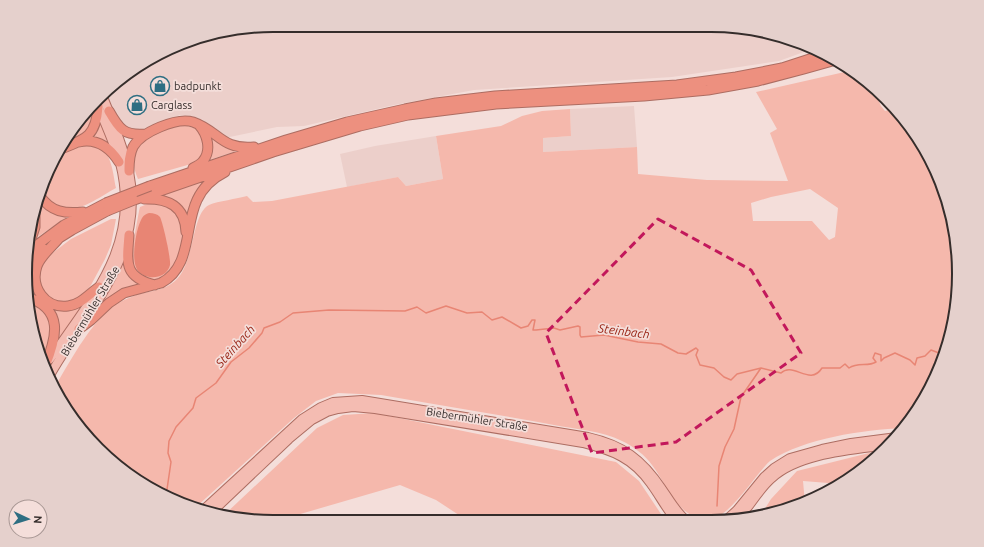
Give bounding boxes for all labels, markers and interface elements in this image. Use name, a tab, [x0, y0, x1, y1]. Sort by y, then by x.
shop icon: badpunkt	[149, 75, 171, 97]
place label: badpunkt	[174, 80, 222, 92]
shop icon: Carglass	[126, 94, 148, 116]
place label: Carglass	[151, 99, 192, 111]
street label: Biebermühler Straße	[58, 264, 122, 358]
water label: Steinbach	[597, 321, 650, 341]
water label: Steinbach	[212, 322, 257, 370]
street label: Biebermühler Straße	[425, 405, 529, 433]
north arrow	[8, 499, 48, 539]
text: N	[32, 515, 44, 524]

